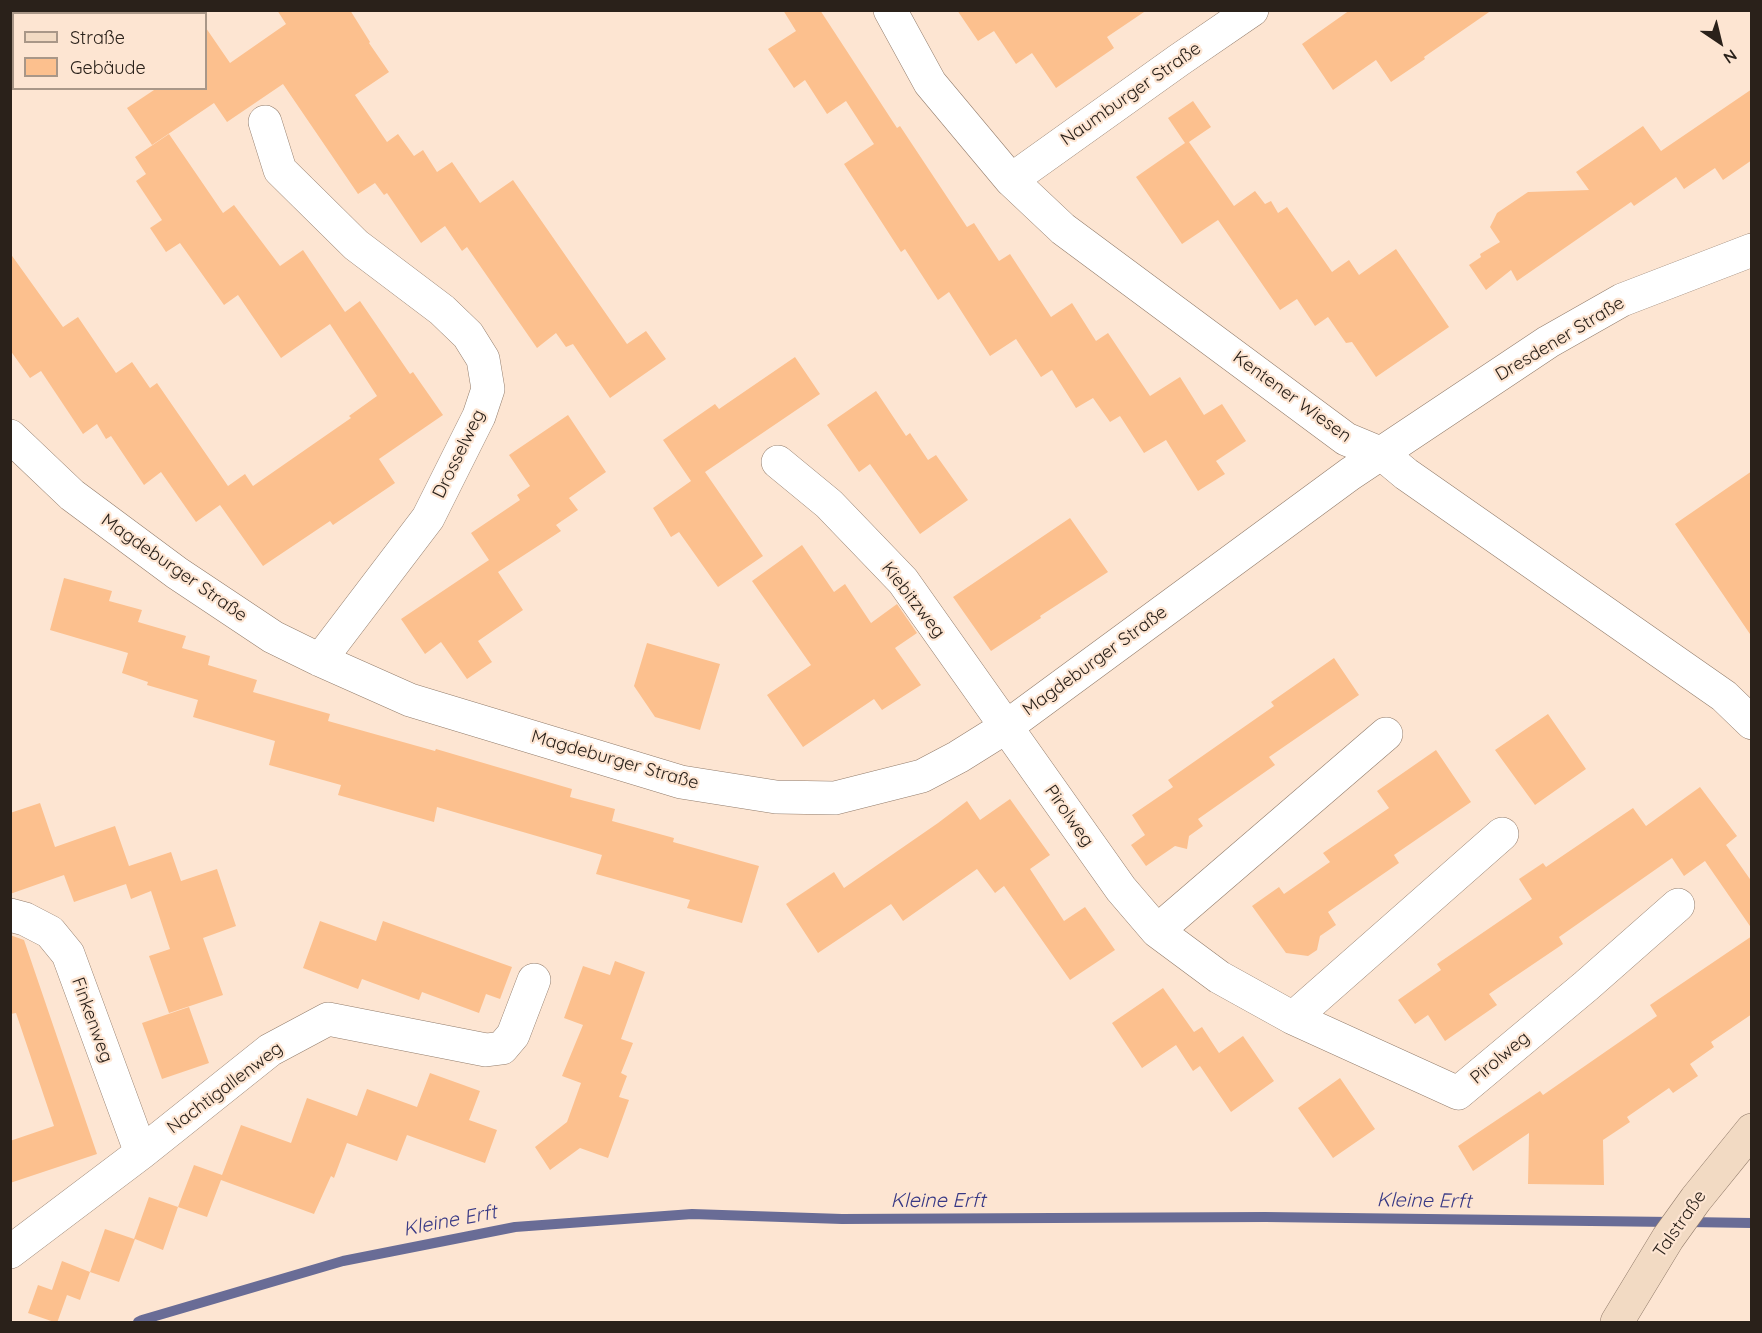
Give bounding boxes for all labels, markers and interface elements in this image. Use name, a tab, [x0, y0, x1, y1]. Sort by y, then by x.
legend	[12, 12, 207, 90]
north arrow	[1690, 12, 1750, 72]
text: Straße	[70, 26, 125, 49]
street label: Naumburger Straße	[1057, 38, 1205, 150]
text: N	[1720, 45, 1741, 68]
text: Gebäude	[70, 56, 146, 79]
street label: Dresdener Straße	[1492, 292, 1628, 386]
street label: Kentener Wiesen	[1228, 347, 1356, 447]
street label: Drosselweg	[428, 406, 490, 502]
street label: Magdeburger Straße	[97, 509, 251, 627]
street label: Kiebitzweg	[877, 558, 949, 642]
street label: Magdeburger Straße	[1019, 601, 1171, 721]
street label: Magdeburger Straße	[529, 726, 701, 794]
street label: Pirolweg	[1040, 781, 1098, 851]
street label: Finkenweg	[67, 974, 117, 1066]
street label: Pirolweg	[1466, 1027, 1534, 1089]
street label: Nachtigallenweg	[163, 1038, 287, 1138]
street label: Talstraße	[1649, 1186, 1711, 1262]
water label: Kleine Erft	[1376, 1188, 1472, 1214]
water label: Kleine Erft	[891, 1189, 985, 1213]
water label: Kleine Erft	[401, 1200, 499, 1242]

